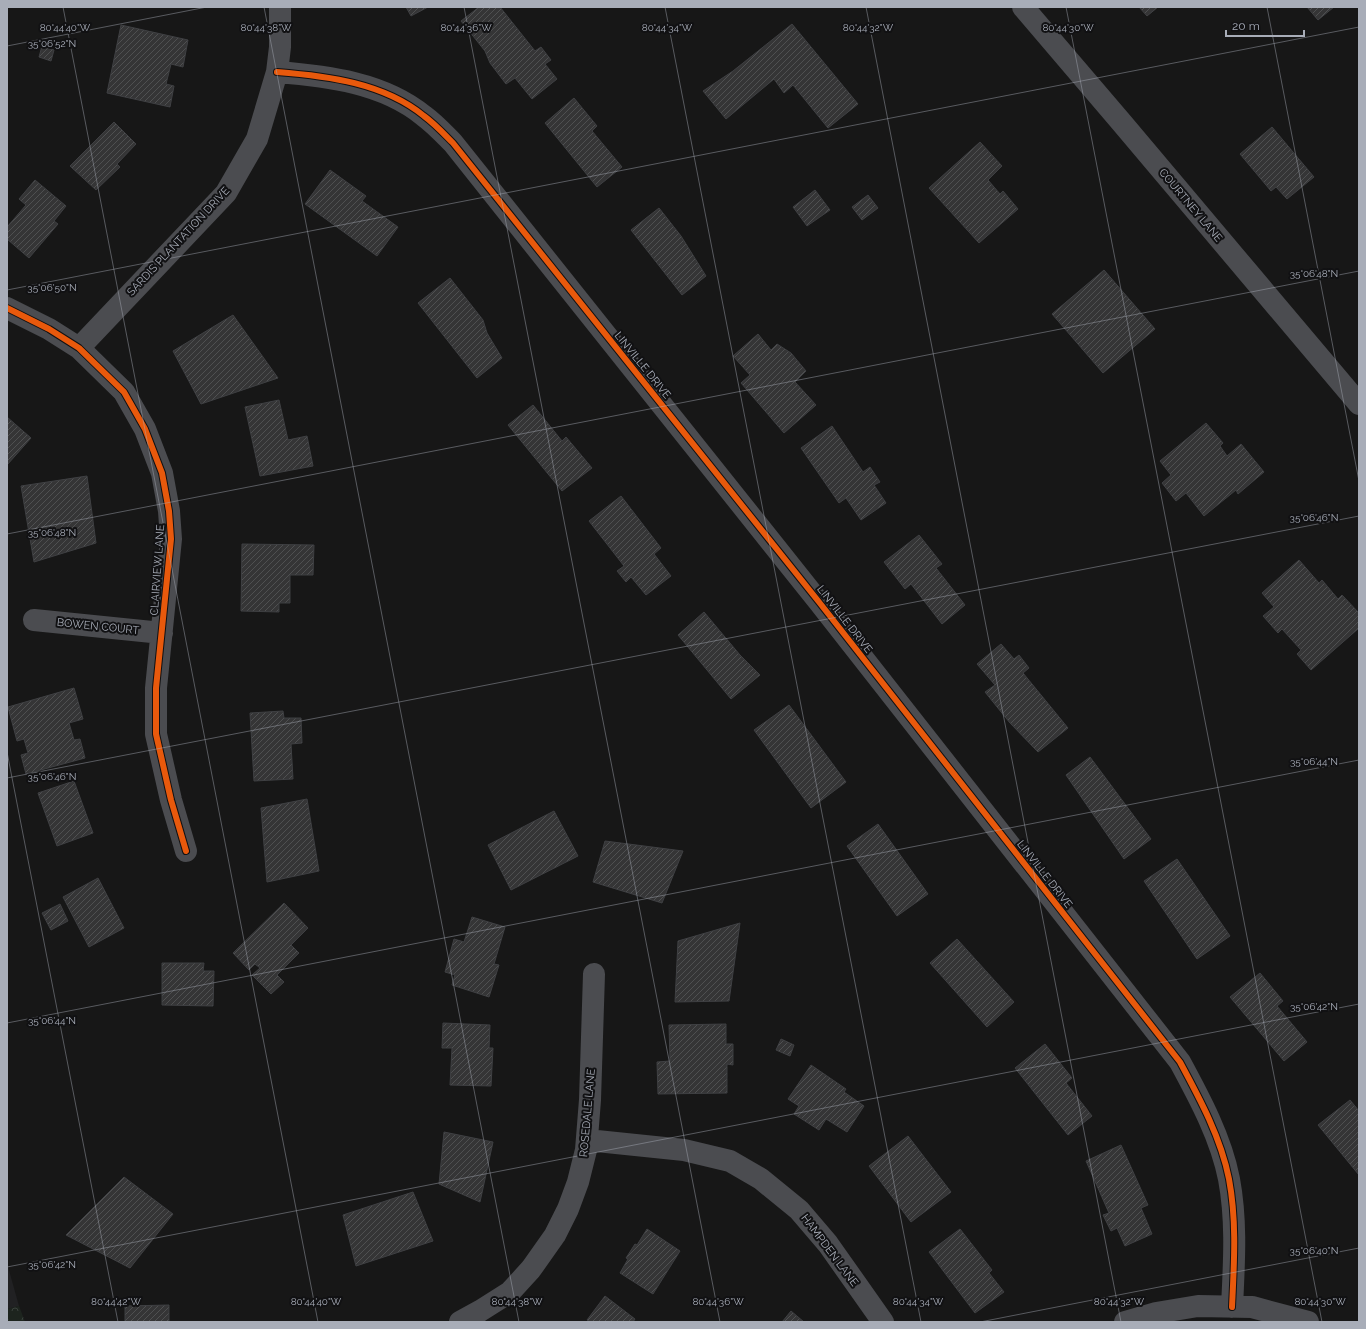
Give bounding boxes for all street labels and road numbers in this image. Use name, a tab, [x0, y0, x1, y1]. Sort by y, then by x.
street label: COURTNEY LANE	[1156, 166, 1225, 245]
street label: SARDIS PLANTATION DRIVE	[125, 184, 232, 298]
street label: LINVILLE DRIVE	[612, 329, 674, 402]
street label: CLAIRVIEW LANE	[148, 524, 167, 616]
street label: LINVILLE DRIVE	[814, 583, 875, 656]
street label: BOWEN COURT	[56, 616, 140, 637]
street label: LINVILLE DRIVE	[1014, 838, 1075, 911]
street label: ROSEDALE LANE	[577, 1068, 598, 1158]
street label: HAMPDEN LANE	[798, 1212, 861, 1289]

